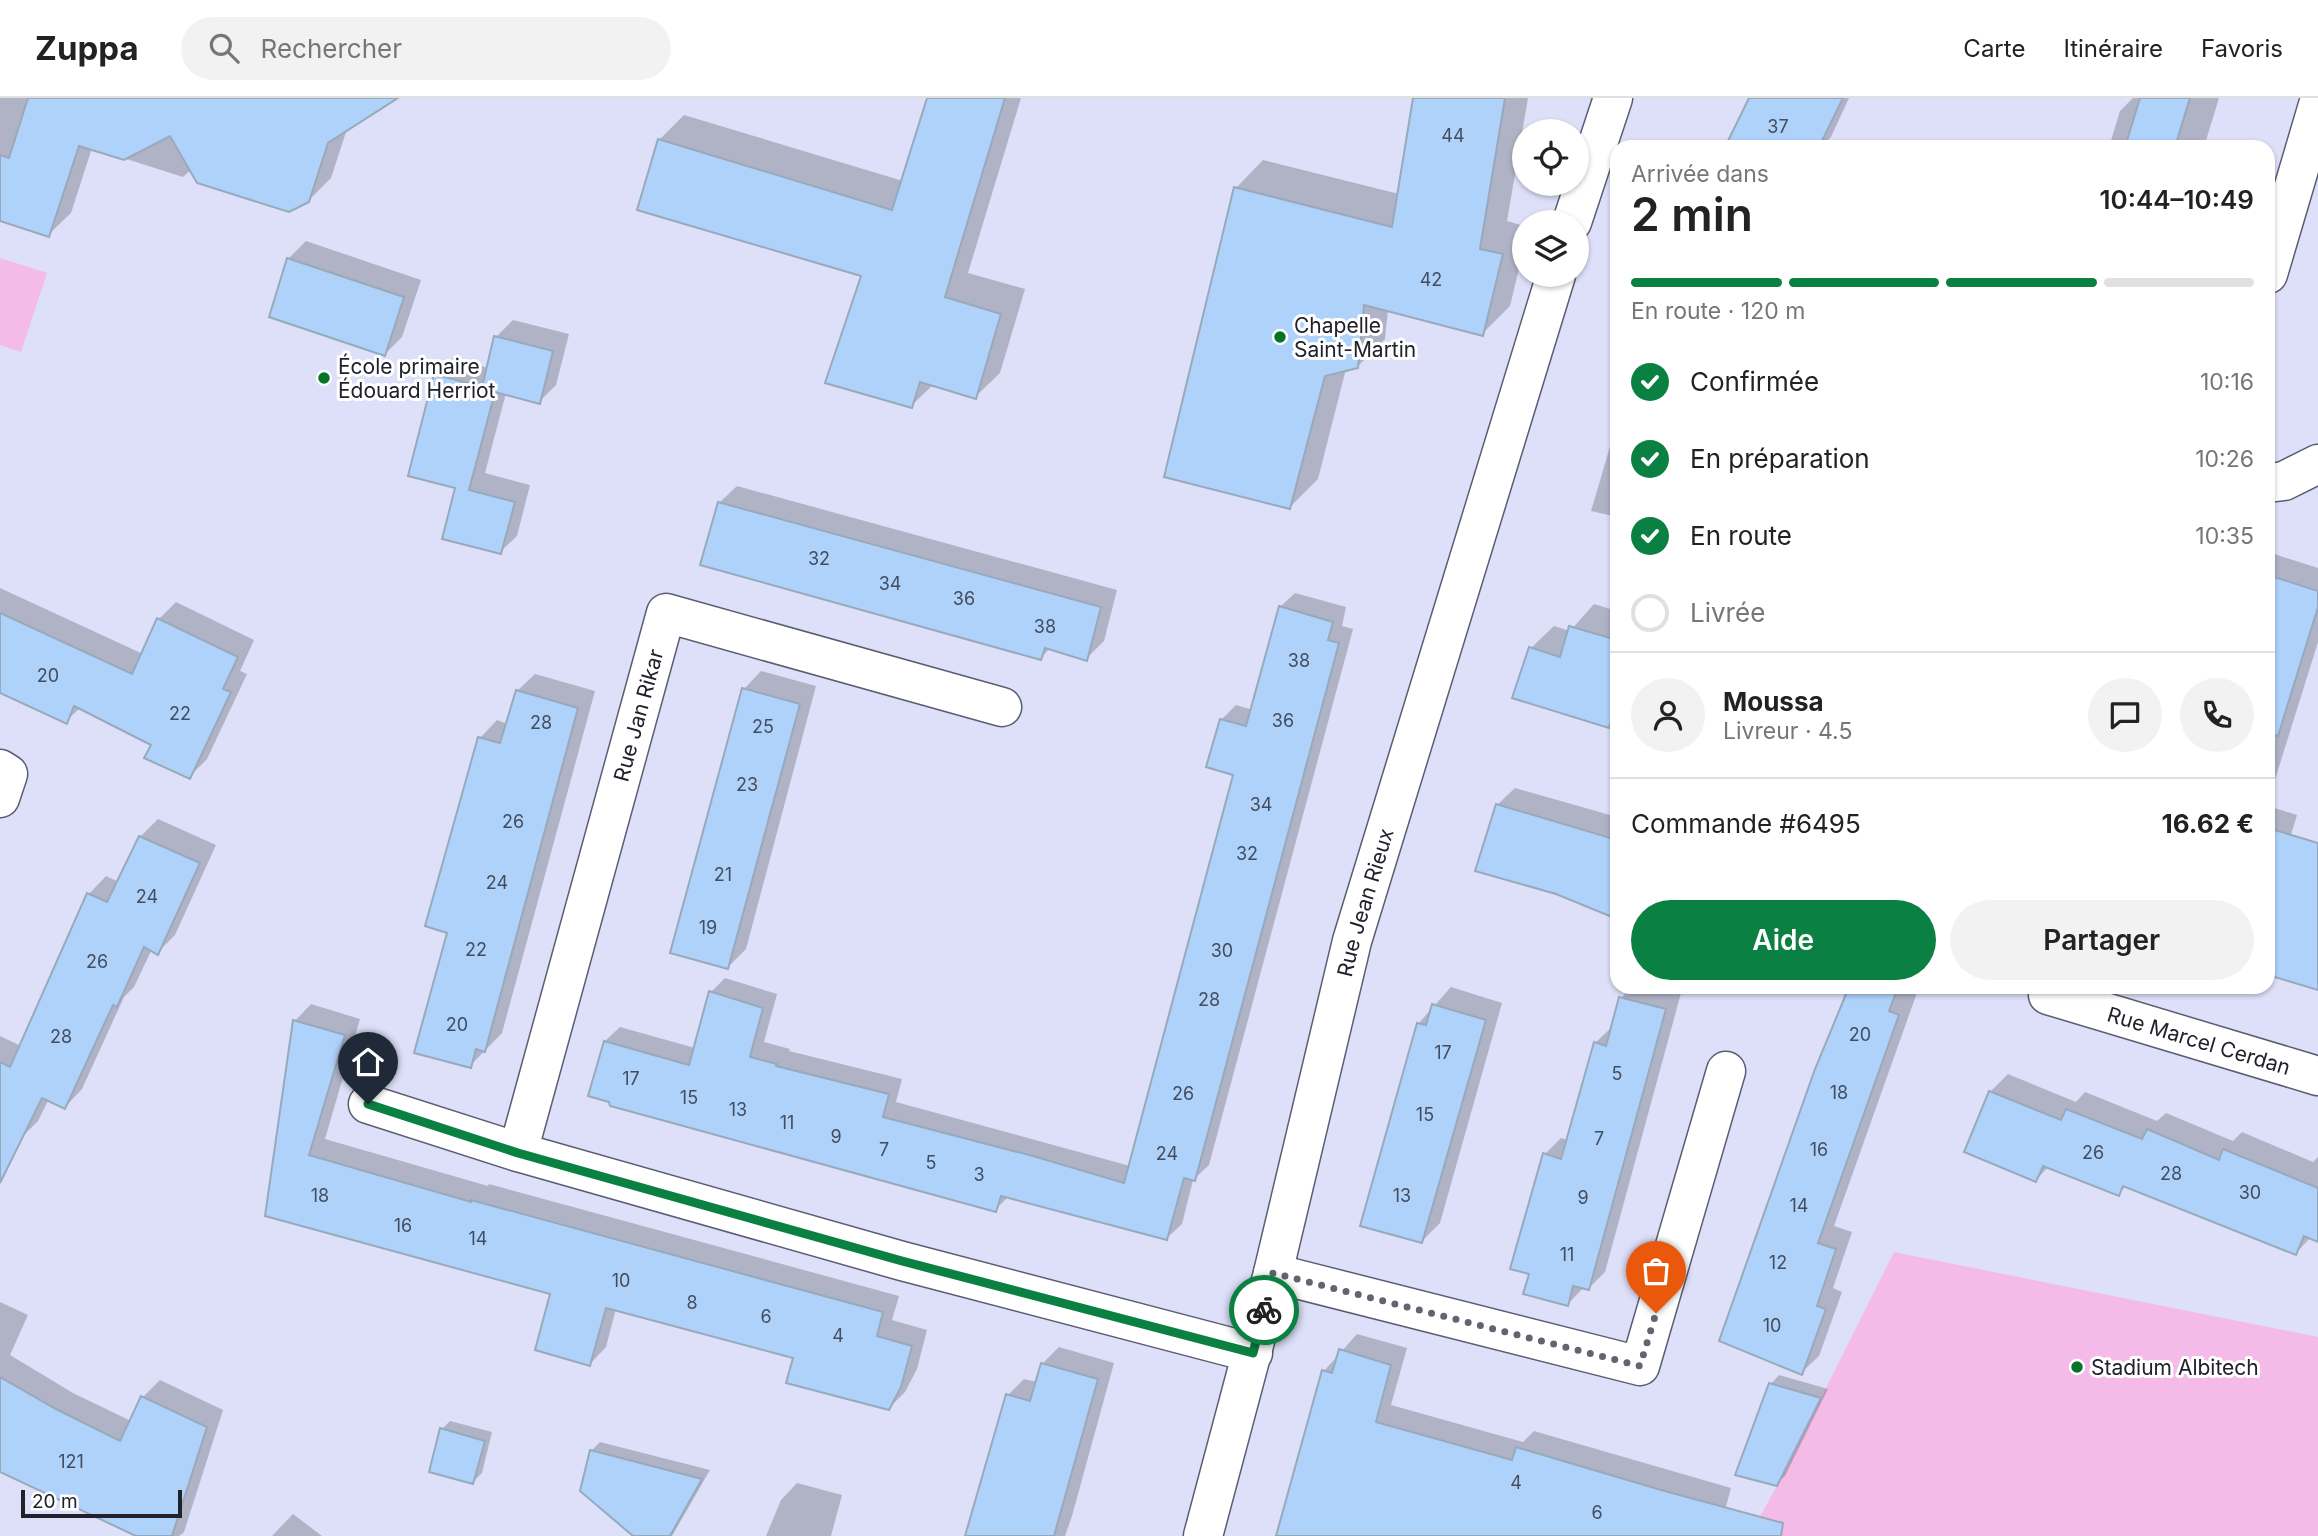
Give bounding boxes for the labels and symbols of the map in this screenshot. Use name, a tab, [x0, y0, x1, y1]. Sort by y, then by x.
house number: 37	[1767, 116, 1789, 137]
house number: 44	[1441, 125, 1465, 146]
house number: 42	[1420, 269, 1442, 290]
place label: Chapelle Saint-Martin	[1294, 313, 1416, 362]
marker: Chapelle Saint-Martin	[1272, 329, 1288, 345]
place label: École primaire Édouard Herriot	[338, 353, 496, 403]
marker: École primaire Édouard Herriot	[316, 370, 332, 386]
house number: 32	[808, 548, 830, 569]
house number: 34	[879, 573, 901, 594]
house number: 36	[953, 588, 975, 609]
house number: 38	[1034, 616, 1056, 637]
street label: Rue Jan Rikar	[608, 646, 668, 784]
house number: 38	[1288, 650, 1310, 671]
house number: 20	[37, 665, 59, 686]
house number: 22	[169, 703, 191, 724]
house number: 36	[1272, 710, 1294, 731]
house number: 28	[530, 712, 552, 733]
house number: 25	[752, 716, 774, 737]
house number: 23	[736, 774, 758, 795]
house number: 34	[1250, 794, 1272, 815]
house number: 26	[502, 811, 524, 832]
street label: Rue Jean Rieux	[1331, 825, 1398, 979]
house number: 32	[1236, 843, 1258, 864]
house number: 21	[714, 864, 732, 885]
house number: 24	[486, 872, 508, 893]
house number: 24	[136, 886, 158, 907]
house number: 19	[699, 917, 717, 938]
house number: 22	[465, 939, 487, 960]
house number: 30	[1211, 940, 1233, 961]
house number: 26	[86, 951, 108, 972]
house number: 28	[1198, 989, 1220, 1010]
street label: Rue Marcel Cerdan	[2105, 1001, 2294, 1080]
house number: 20	[446, 1014, 468, 1035]
house number: 20	[1849, 1024, 1871, 1045]
house number: 28	[50, 1026, 72, 1047]
pin	[338, 1032, 398, 1104]
house number: 17	[1434, 1042, 1452, 1063]
house number: 5	[1612, 1063, 1622, 1084]
house number: 17	[622, 1068, 640, 1089]
house number: 18	[1830, 1082, 1848, 1103]
house number: 26	[1172, 1083, 1194, 1104]
house number: 15	[680, 1087, 698, 1108]
house number: 13	[729, 1099, 747, 1120]
house number: 15	[1416, 1104, 1434, 1125]
house number: 11	[780, 1112, 794, 1133]
house number: 9	[830, 1126, 842, 1147]
house number: 7	[1594, 1128, 1604, 1149]
house number: 7	[879, 1139, 889, 1160]
house number: 16	[1810, 1139, 1828, 1160]
house number: 26	[2082, 1142, 2104, 1163]
house number: 24	[1156, 1143, 1178, 1164]
house number: 5	[926, 1152, 936, 1173]
house number: 28	[2160, 1163, 2182, 1184]
house number: 3	[973, 1164, 985, 1185]
house number: 30	[2239, 1182, 2261, 1203]
house number: 18	[311, 1185, 329, 1206]
house number: 13	[1393, 1185, 1411, 1206]
house number: 9	[1577, 1187, 1589, 1208]
house number: 14	[1790, 1195, 1808, 1216]
house number: 16	[394, 1215, 412, 1236]
house number: 14	[469, 1228, 487, 1249]
pin	[1626, 1241, 1686, 1313]
house number: 11	[1560, 1244, 1574, 1265]
house number: 12	[1769, 1252, 1787, 1273]
house number: 10	[612, 1270, 630, 1291]
courier	[1229, 1275, 1299, 1345]
house number: 8	[686, 1292, 698, 1313]
house number: 6	[760, 1306, 772, 1327]
house number: 10	[1763, 1315, 1781, 1336]
house number: 4	[832, 1325, 844, 1346]
place label: Stadium Albitech	[2091, 1355, 2259, 1380]
marker: Stadium Albitech	[2069, 1359, 2085, 1375]
house number: 121	[58, 1451, 84, 1472]
house number: 4	[1510, 1472, 1522, 1493]
scale bar	[21, 1487, 182, 1519]
house number: 6	[1591, 1502, 1603, 1523]

